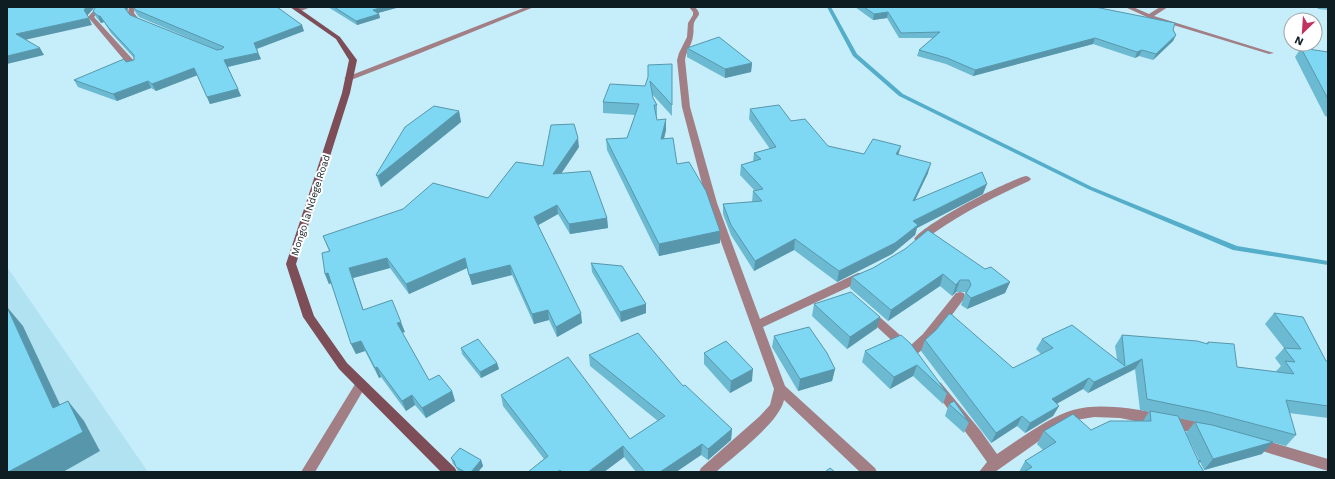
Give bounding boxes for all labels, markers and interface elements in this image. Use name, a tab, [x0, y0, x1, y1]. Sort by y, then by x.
north arrow	[1283, 12, 1323, 52]
text: N	[1293, 33, 1305, 48]
street label: Mongo la Ndege Road	[289, 153, 332, 257]

